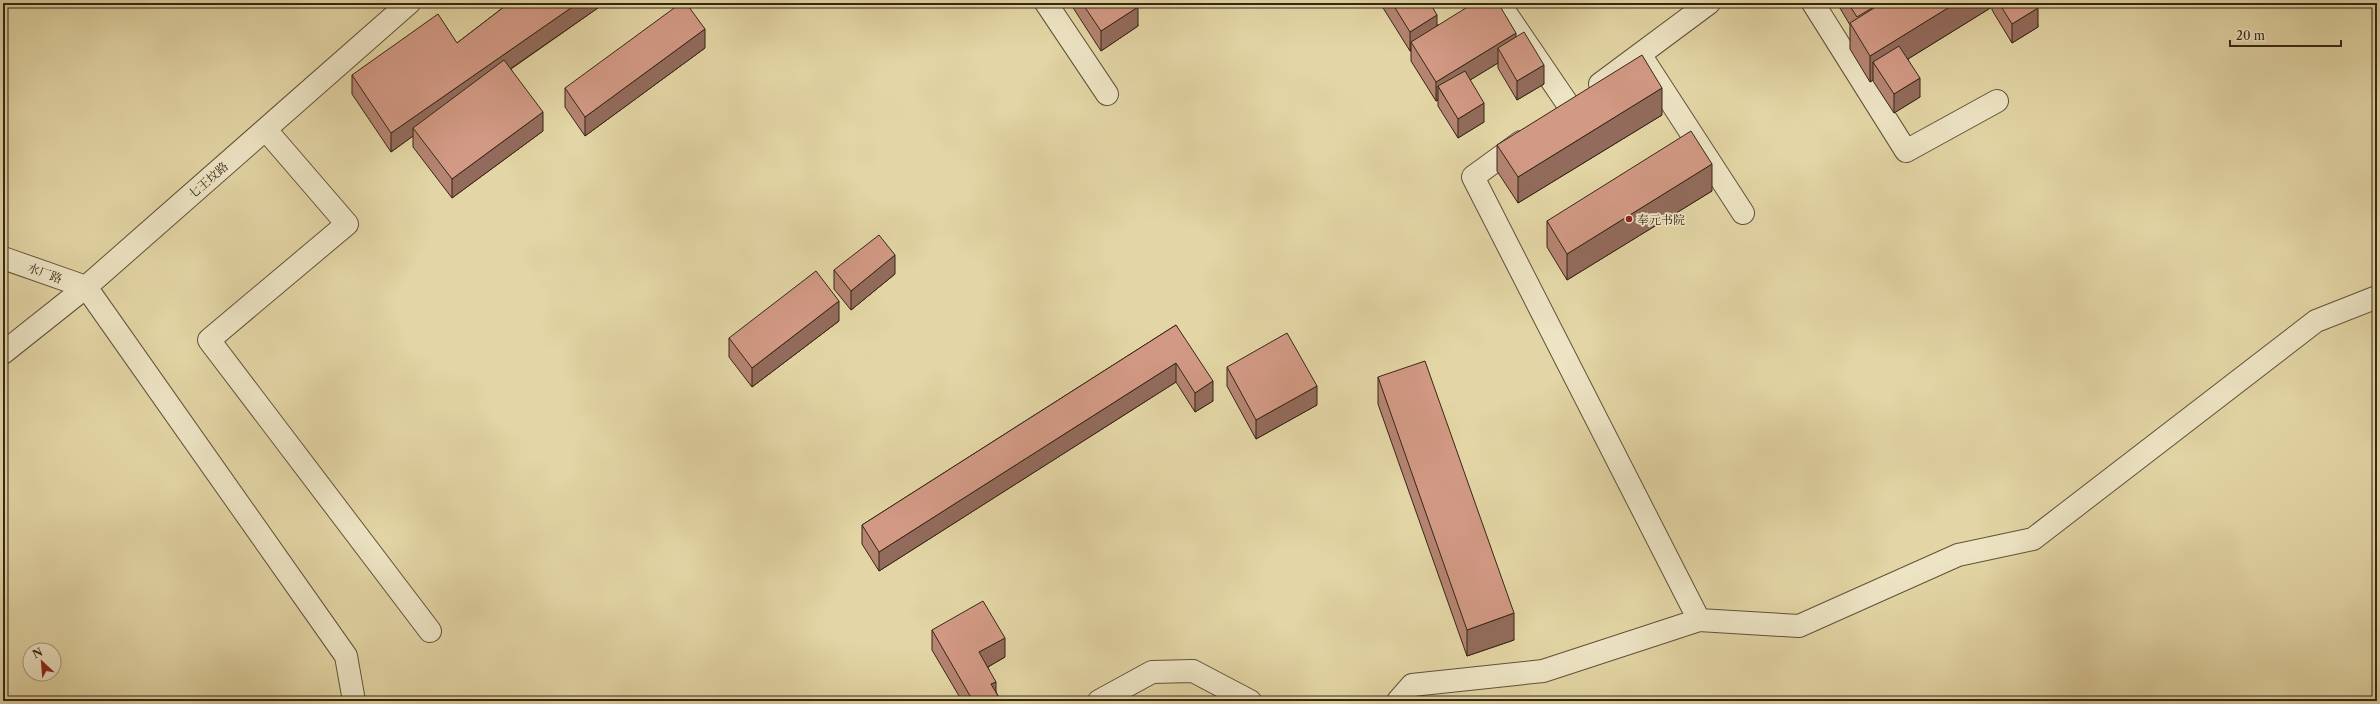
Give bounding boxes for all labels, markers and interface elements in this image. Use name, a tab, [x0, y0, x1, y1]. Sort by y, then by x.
scale bar	[2230, 22, 2341, 48]
text: 20 m	[2236, 28, 2265, 43]
street label: 七王坟路	[185, 159, 231, 201]
place label: 奉元书院	[1637, 212, 1685, 227]
marker: 奉元书院	[1624, 214, 1634, 224]
street label: 水厂路	[26, 260, 64, 286]
north arrow	[22, 642, 62, 682]
text: N	[30, 644, 45, 661]

